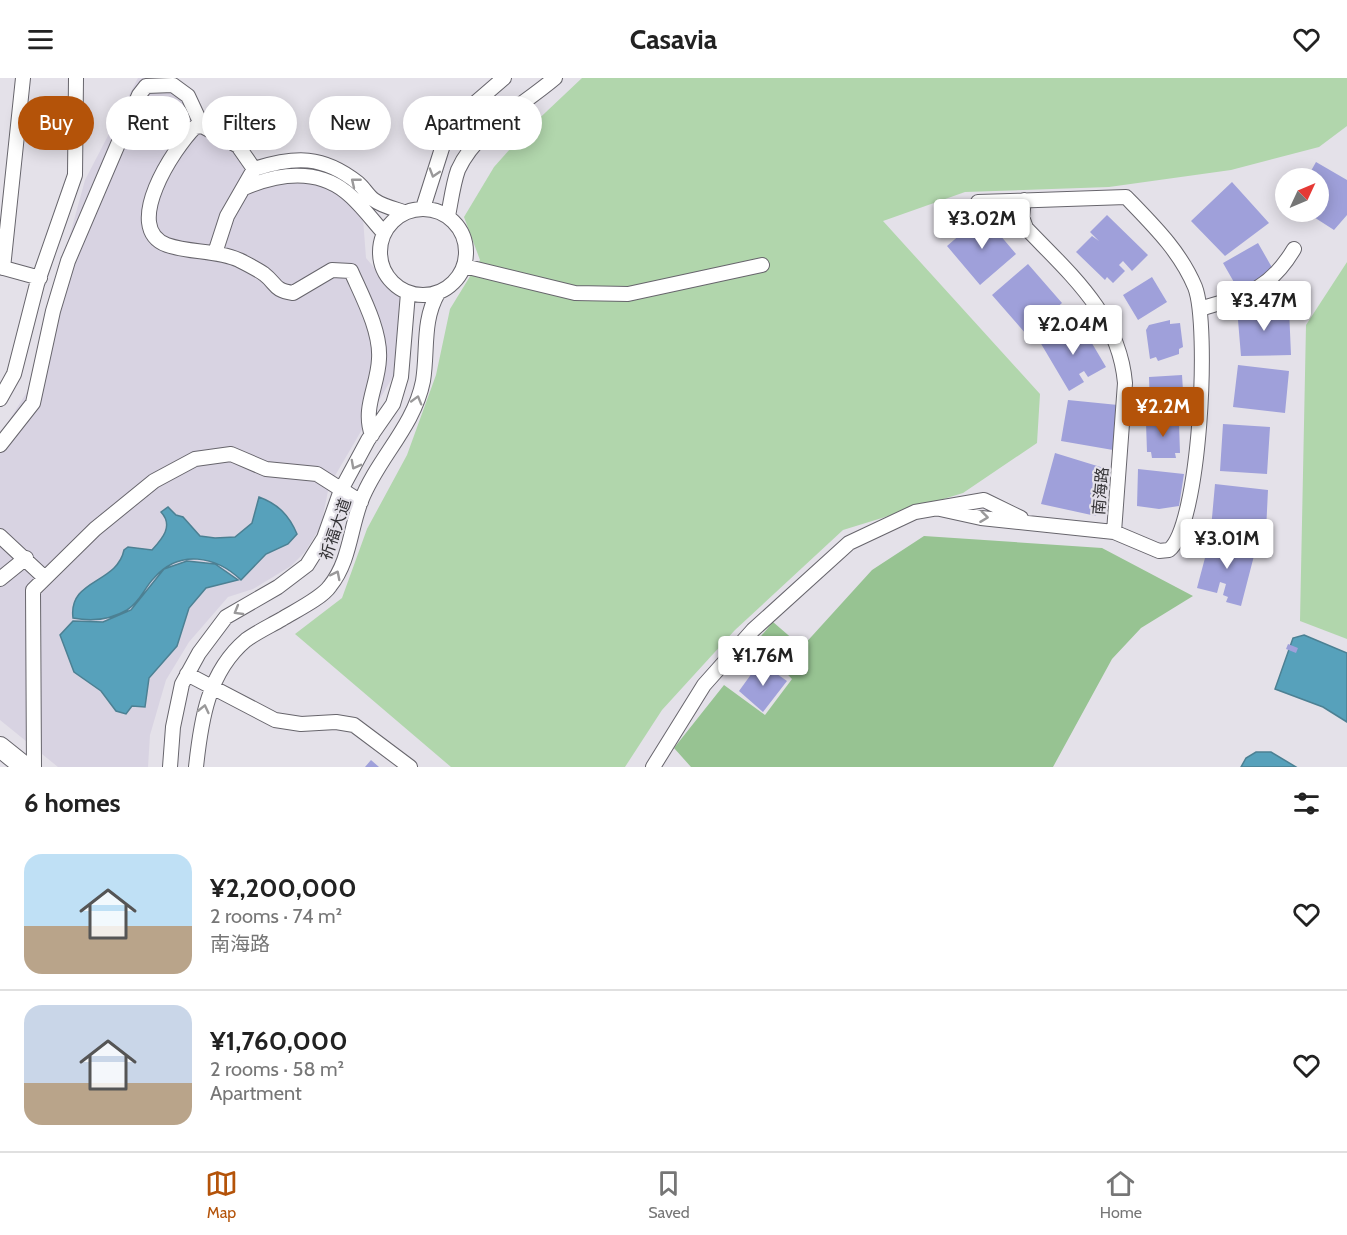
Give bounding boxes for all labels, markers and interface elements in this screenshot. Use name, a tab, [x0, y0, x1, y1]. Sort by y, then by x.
icon: menu	[24, 23, 57, 56]
text: Casavia	[630, 23, 717, 56]
icon: heart	[1290, 23, 1323, 56]
chip: Buy	[18, 96, 94, 150]
chip: Rent	[106, 96, 190, 150]
chip: Filters	[202, 96, 297, 150]
chip: New	[309, 96, 391, 150]
chip: Apartment	[403, 96, 542, 150]
one-way arrow	[429, 167, 441, 178]
north arrow	[1275, 168, 1329, 222]
map controls	[1275, 168, 1329, 222]
one-way arrow	[351, 179, 362, 190]
pin: ¥3.02M	[933, 199, 1031, 250]
text: ¥3.02M	[948, 206, 1016, 230]
pin: ¥3.47M	[1215, 281, 1313, 332]
text: ¥3.47M	[1231, 288, 1297, 312]
pin: ¥2.04M	[1024, 305, 1122, 356]
text: ¥2.04M	[1038, 312, 1108, 336]
pin: ¥2.2M	[1121, 387, 1205, 438]
text: ¥2.2M	[1136, 394, 1190, 418]
one-way arrow	[410, 395, 423, 405]
one-way arrow	[351, 458, 362, 469]
street label: 南海路	[1089, 466, 1112, 516]
street label: 祈福大道	[316, 496, 355, 563]
one-way arrow	[979, 511, 988, 523]
pin: ¥3.01M	[1178, 519, 1276, 570]
text: ¥3.01M	[1194, 526, 1260, 550]
one-way arrow	[329, 571, 340, 581]
one-way arrow	[234, 603, 244, 615]
pin: ¥1.76M	[714, 636, 812, 687]
text: ¥1.76M	[732, 643, 794, 667]
one-way arrow	[197, 704, 210, 714]
text: 6 homes	[24, 787, 121, 819]
icon: filters	[1290, 787, 1323, 820]
text: ¥2,200,000	[210, 872, 357, 904]
icon: home	[72, 878, 144, 950]
icon: heart	[1290, 898, 1323, 931]
text: 2 rooms · 74 m²	[210, 904, 342, 928]
text: 南海路	[210, 932, 270, 956]
text: ¥1,760,000	[210, 1025, 348, 1057]
icon: home	[72, 1029, 144, 1101]
icon: heart	[1290, 1049, 1323, 1082]
text: 2 rooms · 58 m²	[210, 1057, 344, 1081]
text: Apartment	[210, 1081, 302, 1105]
tab: Map	[205, 1167, 238, 1222]
tab: Saved	[648, 1167, 690, 1222]
tab: Home	[1100, 1167, 1142, 1222]

